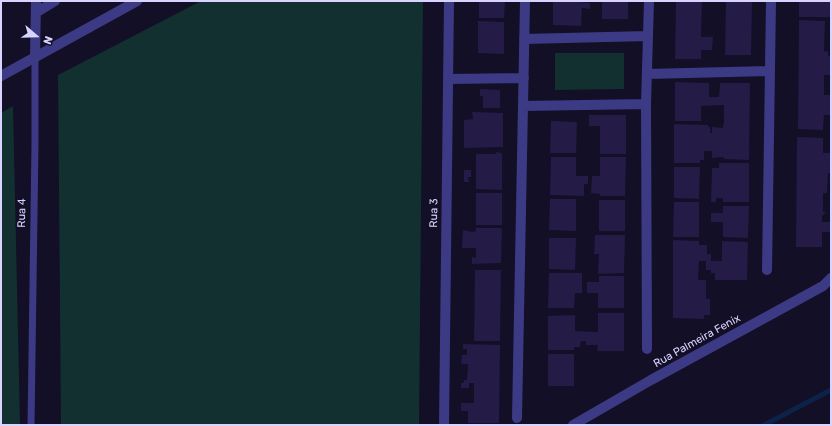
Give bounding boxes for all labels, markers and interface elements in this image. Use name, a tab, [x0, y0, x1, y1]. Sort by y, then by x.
north arrow	[16, 16, 56, 56]
text: N	[40, 34, 55, 46]
street label: Rua 4	[15, 198, 29, 228]
street label: Rua 3	[427, 198, 441, 228]
street label: Rua Palmeira Fenix	[651, 312, 743, 370]

